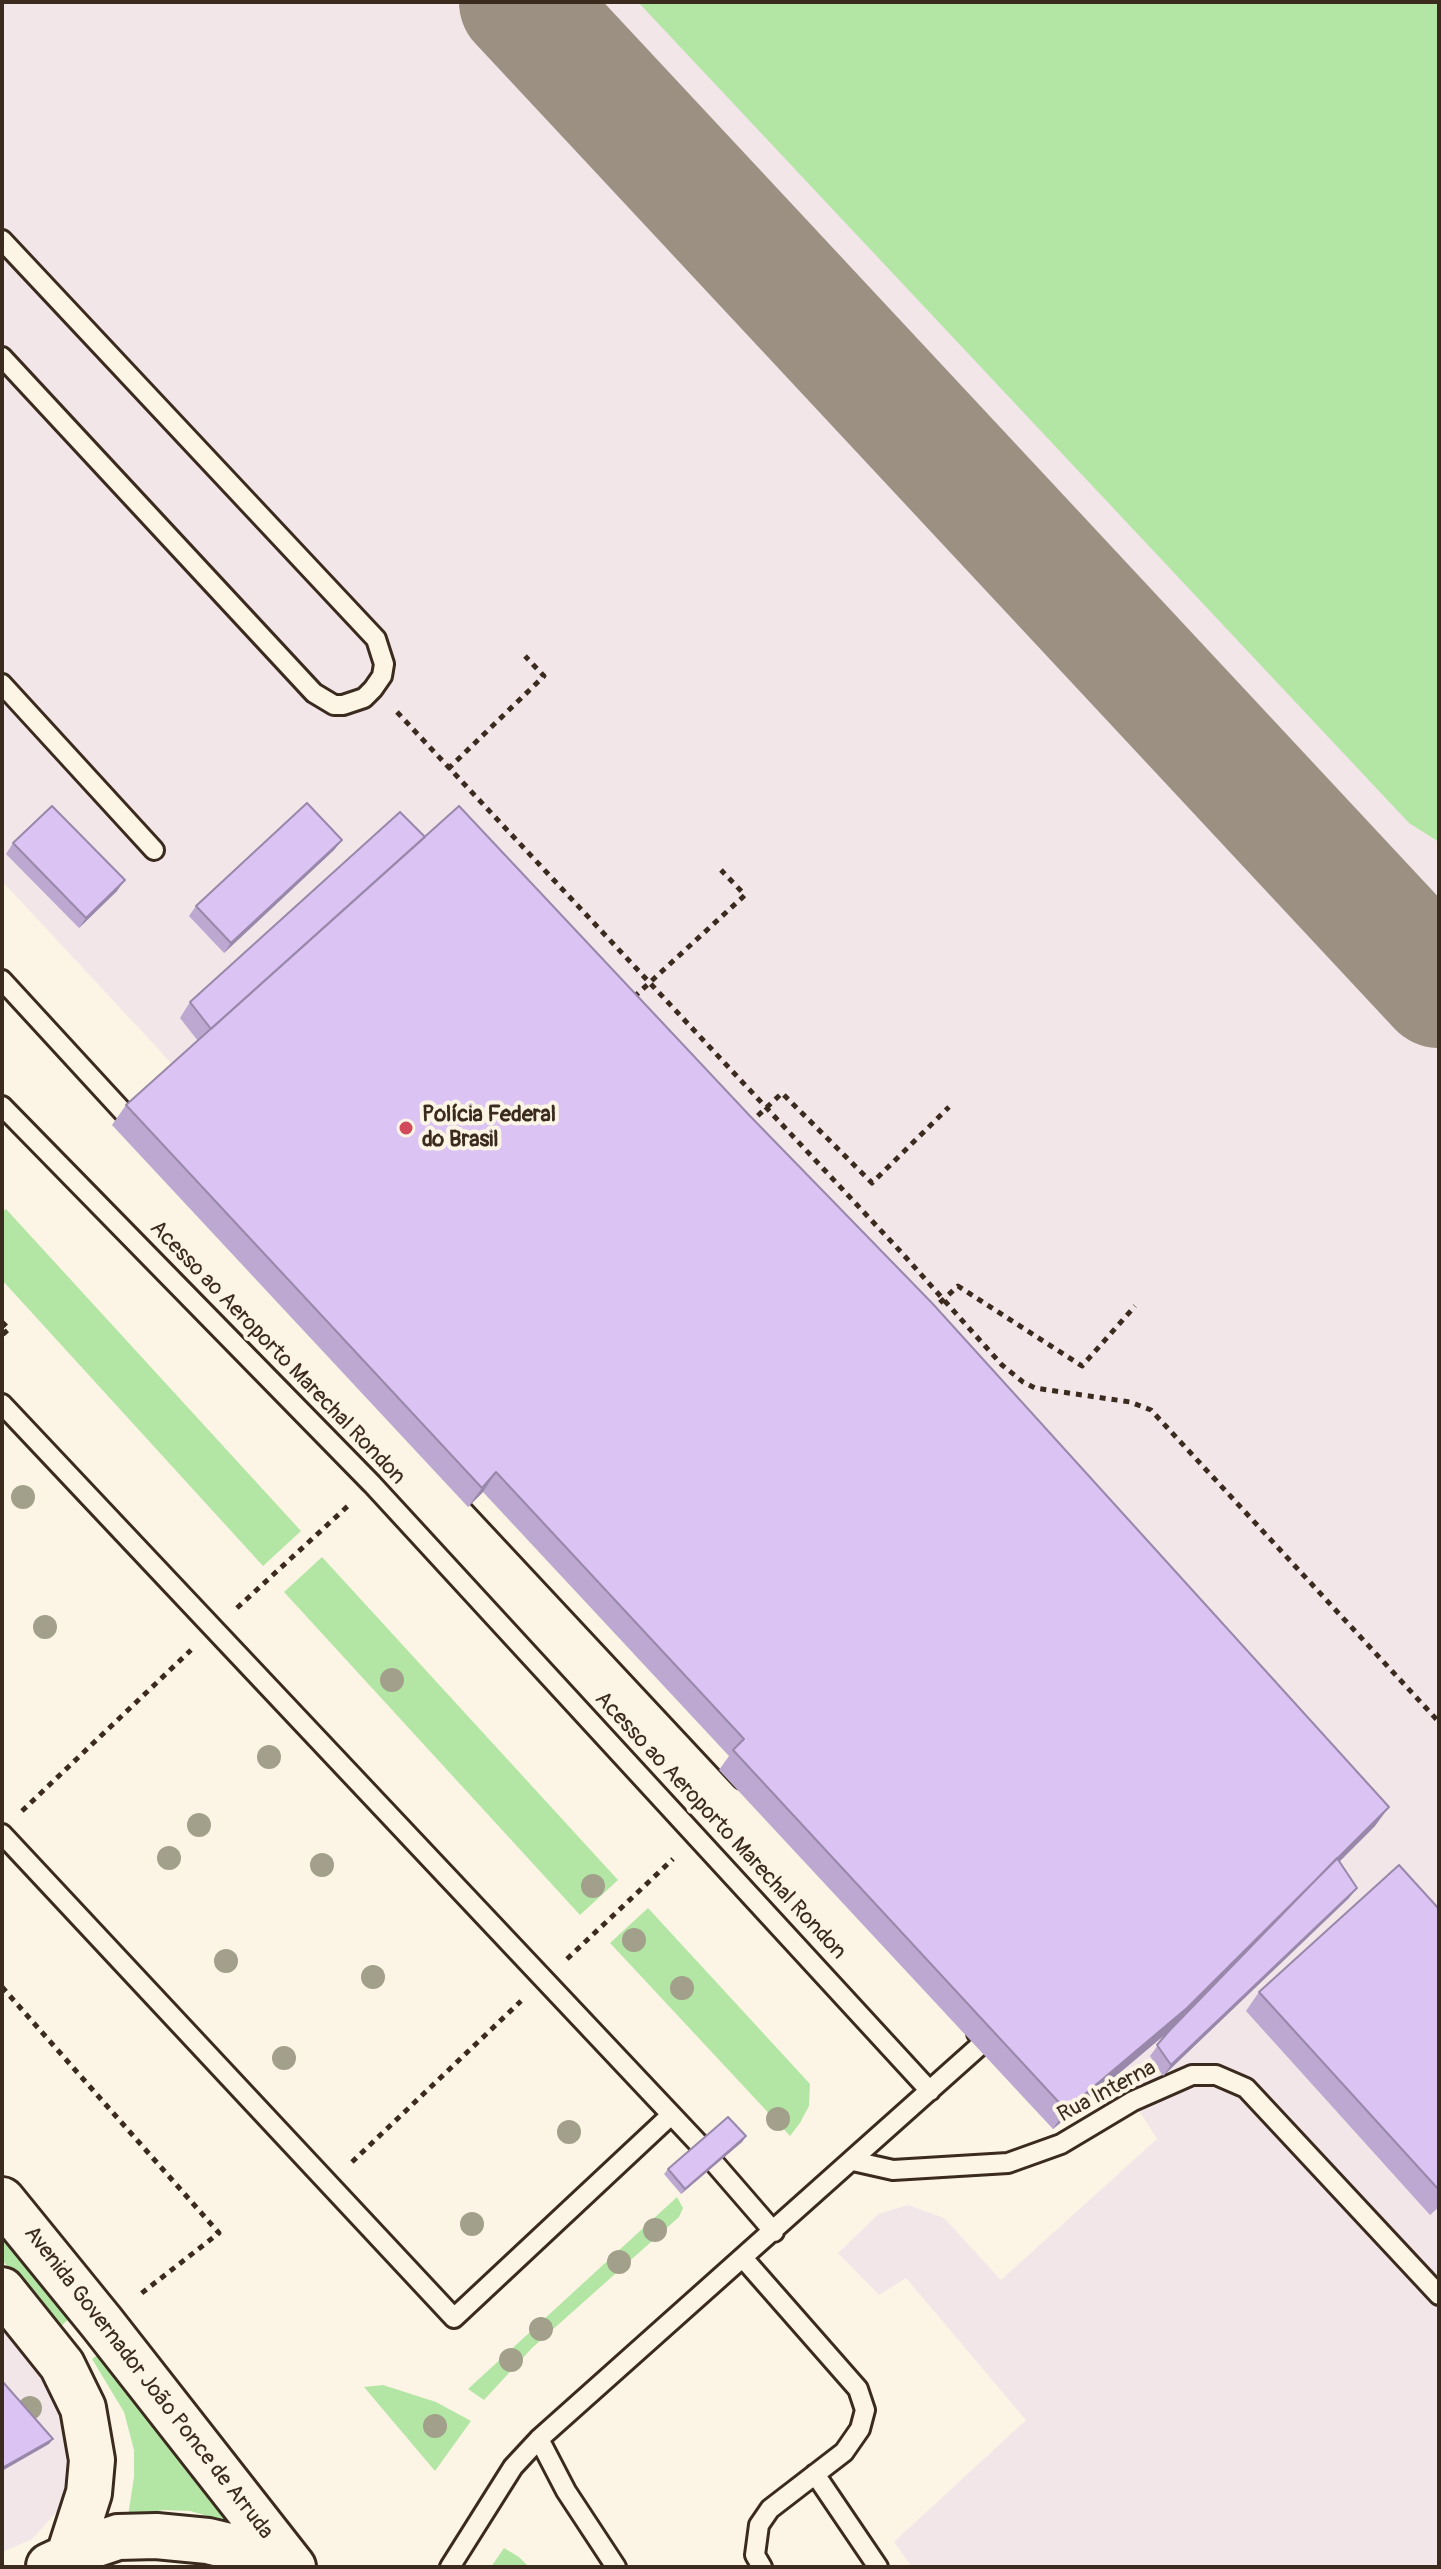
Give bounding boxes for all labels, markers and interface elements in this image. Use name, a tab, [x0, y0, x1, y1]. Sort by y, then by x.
place label: Polícia Federal do Brasil	[422, 1102, 556, 1154]
marker: Polícia Federal do Brasil	[397, 1119, 415, 1137]
street label: Acesso ao Aeroporto Marechal Rondon	[144, 1216, 410, 1490]
street label: Acesso ao Aeroporto Marechal Rondon	[589, 1687, 851, 1965]
street label: Rua Interna	[1053, 2055, 1161, 2129]
street label: Avenida Governador João Ponce de Arruda	[18, 2221, 278, 2545]

